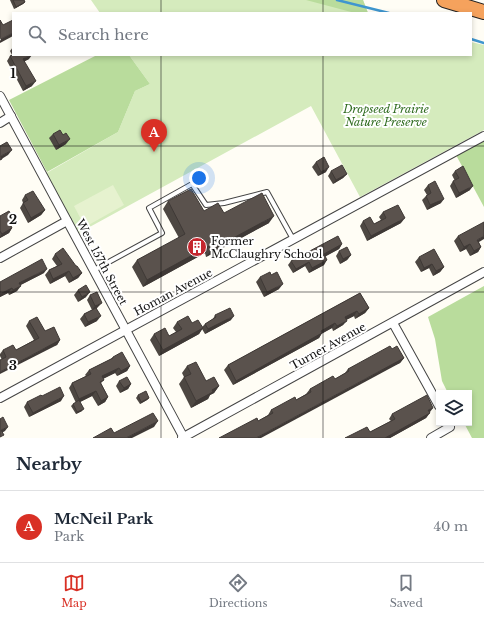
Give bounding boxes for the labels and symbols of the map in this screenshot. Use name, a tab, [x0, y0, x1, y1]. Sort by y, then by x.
text: 1	[10, 65, 16, 82]
park label: Dropseed Prairie Nature Preserve	[342, 102, 429, 129]
pin: A	[141, 119, 167, 152]
your location	[189, 168, 209, 188]
text: 2	[9, 211, 17, 228]
street label: West 157th Street	[73, 216, 131, 308]
place label: Former McClaughry School	[211, 234, 323, 261]
building icon: Former McClaughry School	[186, 236, 208, 258]
street label: Homan Avenue	[131, 265, 215, 319]
street label: Turner Avenue	[288, 319, 368, 373]
text: 3	[9, 357, 17, 374]

